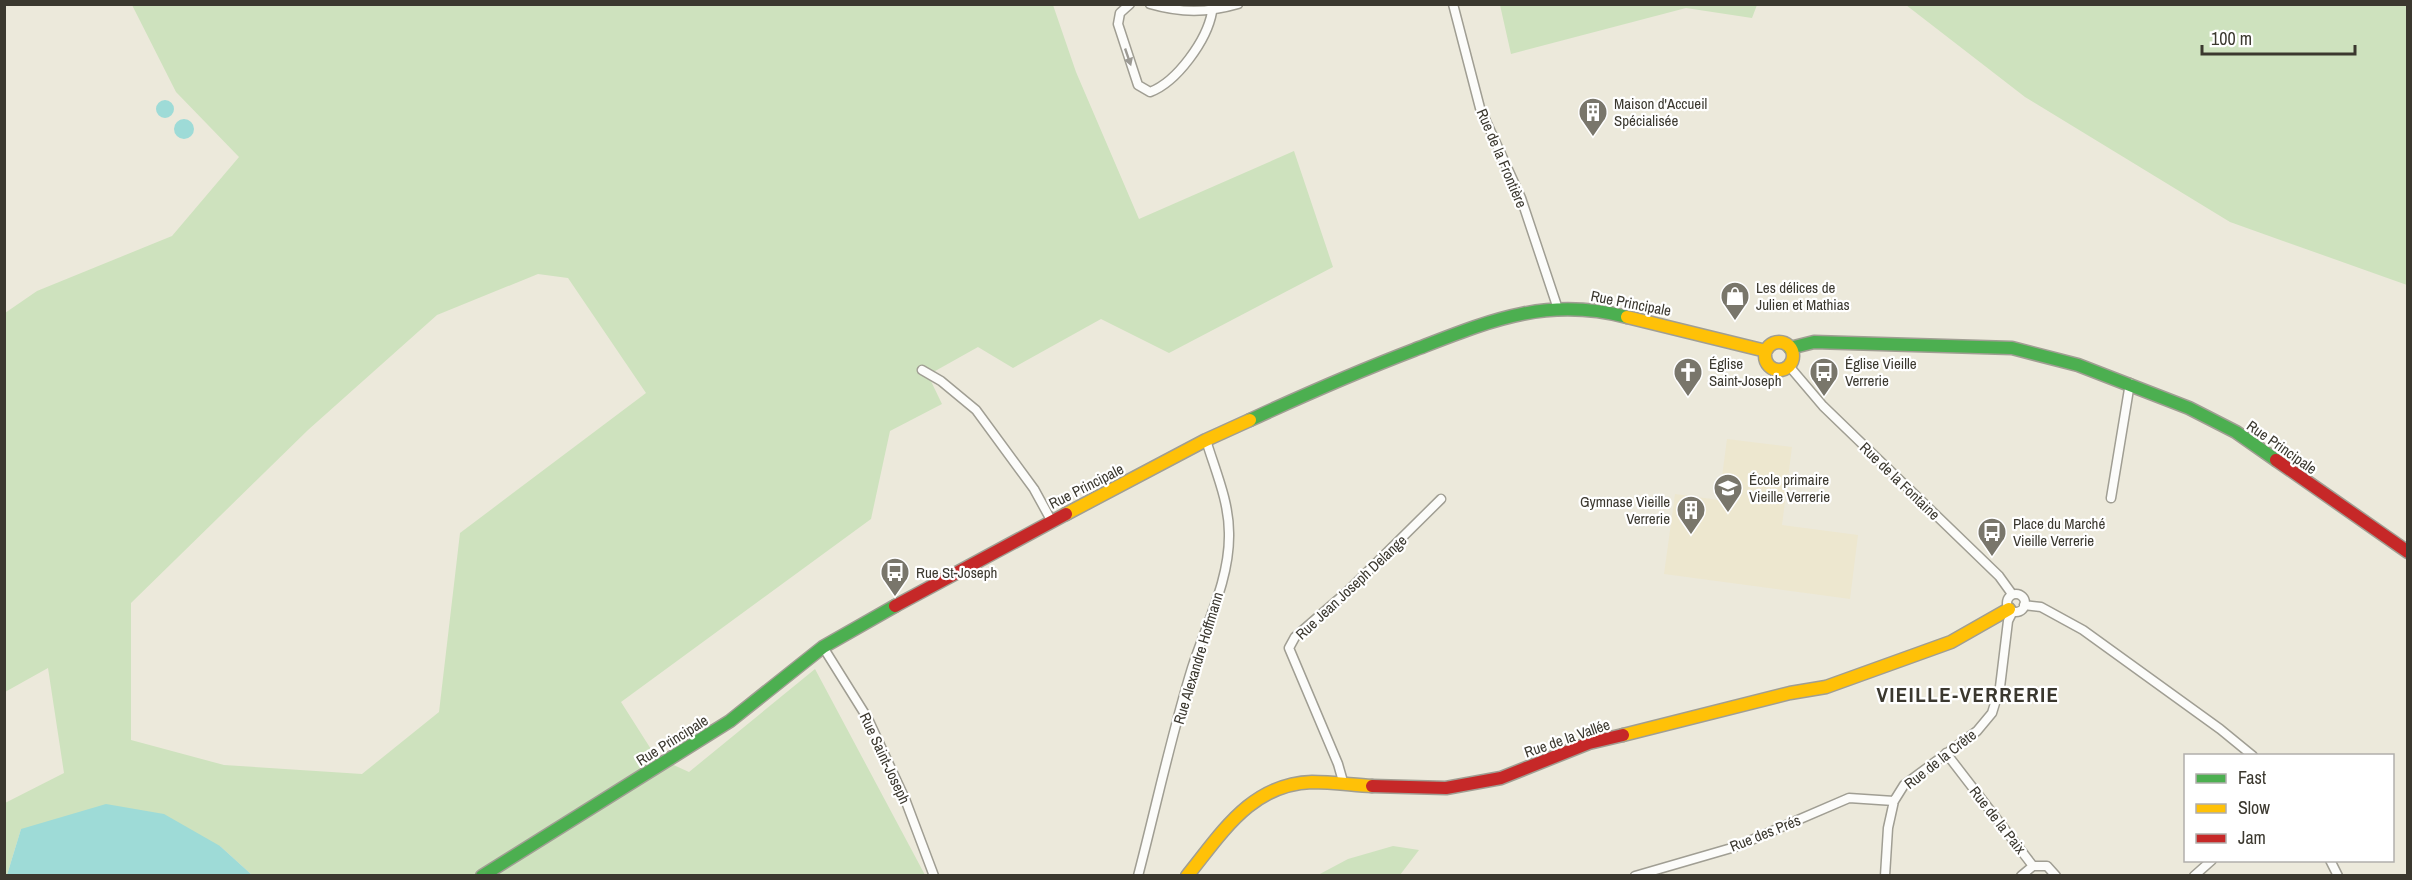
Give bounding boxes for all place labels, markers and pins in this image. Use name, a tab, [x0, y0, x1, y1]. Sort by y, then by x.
place label: Maison d'Accueil Spécialisée	[1614, 93, 1707, 131]
building icon: Maison d'Accueil Spécialisée	[1577, 96, 1609, 138]
place label: Les délices de Julien et Mathias	[1756, 277, 1850, 315]
shop icon: Les délices de Julien et Mathias	[1719, 280, 1751, 322]
place label: Église Saint-Joseph	[1709, 353, 1781, 391]
place label: Église Vieille Verrerie	[1845, 353, 1917, 391]
church icon: Église Saint-Joseph	[1672, 356, 1704, 398]
bus stop icon: Église Vieille Verrerie	[1808, 356, 1840, 398]
place label: École primaire Vieille Verrerie	[1749, 469, 1830, 507]
school or university icon: École primaire Vieille Verrerie	[1712, 472, 1744, 514]
place label: Gymnase Vieille Verrerie	[1580, 491, 1670, 529]
building icon: Gymnase Vieille Verrerie	[1675, 494, 1707, 536]
place label: Place du Marché Vieille Verrerie	[2013, 513, 2105, 551]
bus stop icon: Place du Marché Vieille Verrerie	[1976, 516, 2008, 558]
bus stop icon: Rue St-Joseph	[879, 556, 911, 598]
place label: Rue St-Joseph	[916, 562, 997, 583]

